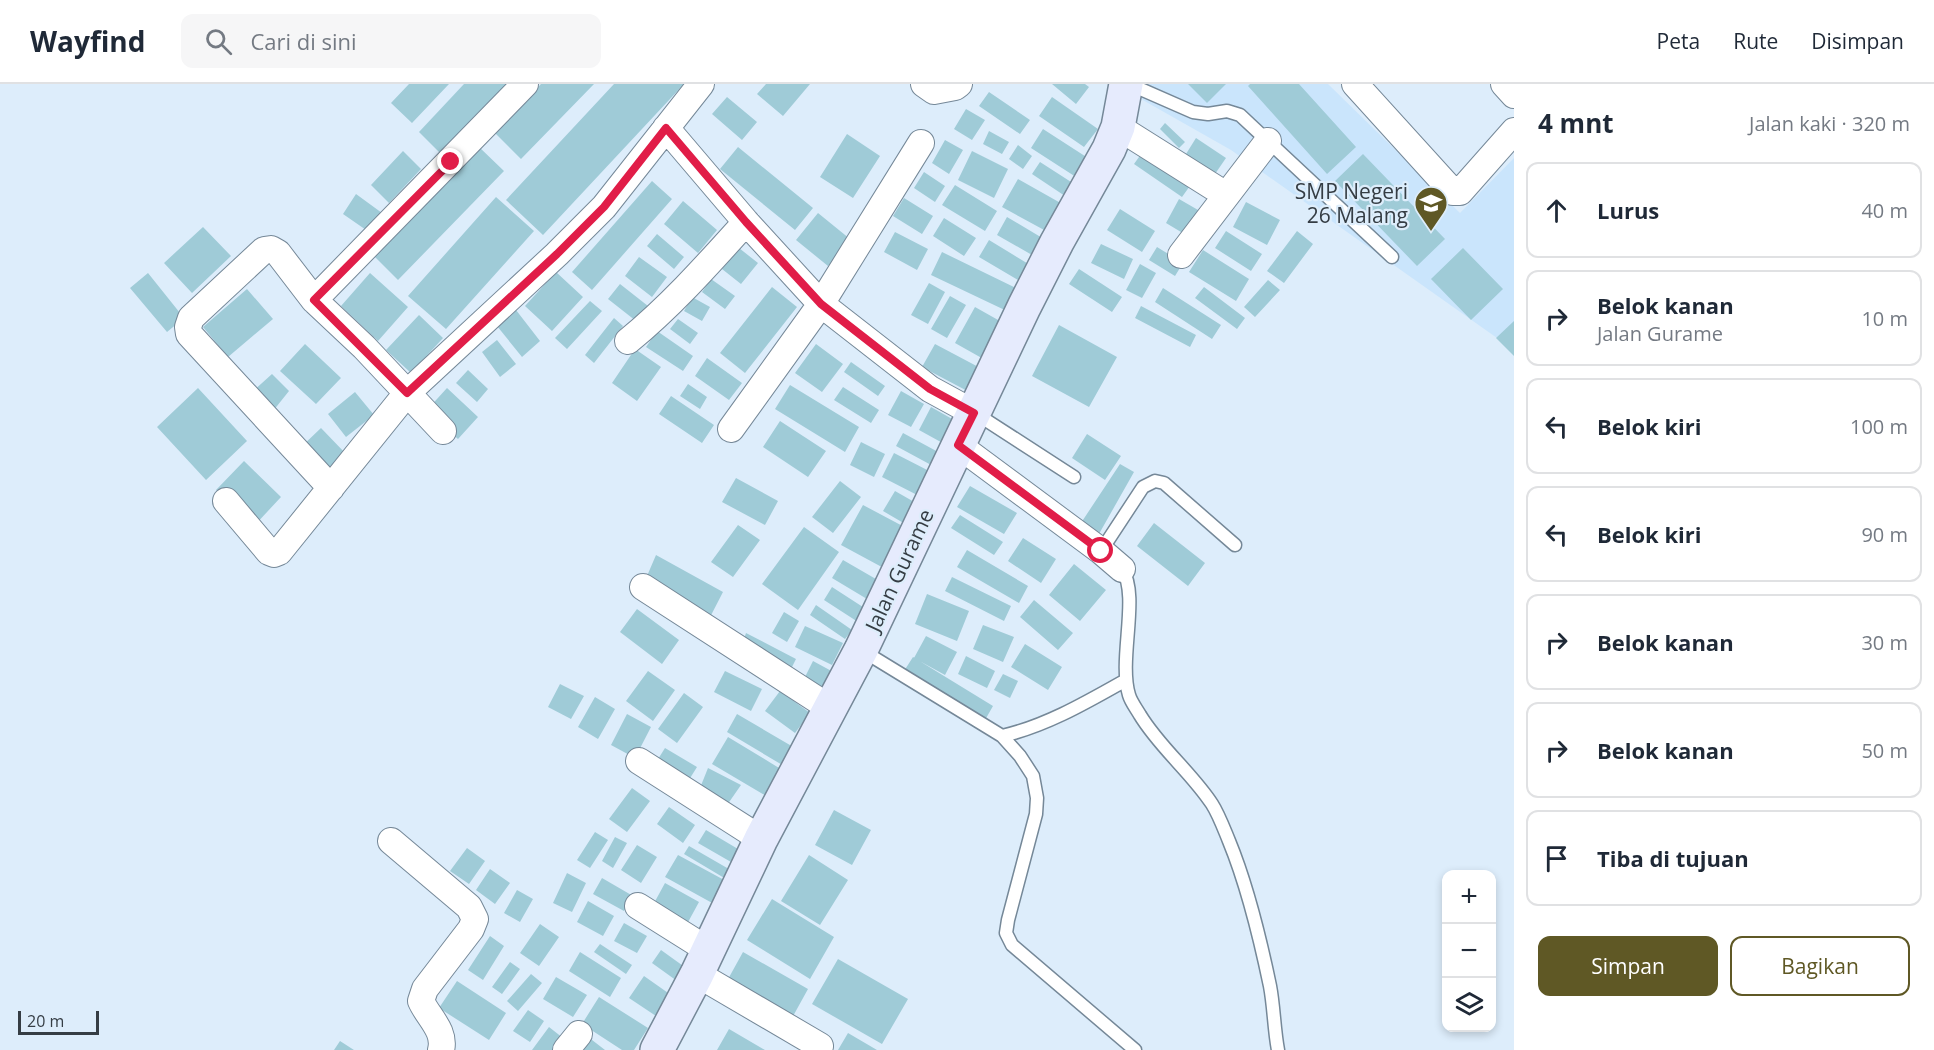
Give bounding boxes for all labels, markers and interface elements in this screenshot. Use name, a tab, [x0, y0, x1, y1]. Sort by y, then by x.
search box	[181, 14, 601, 68]
text: Wayfind	[30, 22, 145, 60]
icon: search	[202, 25, 235, 58]
text: Cari di sini	[250, 26, 357, 56]
text: Peta	[1657, 27, 1700, 55]
text: Rute	[1733, 27, 1778, 55]
text: Disimpan	[1811, 27, 1904, 55]
text: 4 mnt	[1538, 105, 1614, 141]
text: Jalan kaki · 320 m	[1749, 110, 1910, 137]
route end	[437, 148, 463, 174]
place label: SMP Negeri 26 Malang	[1295, 177, 1408, 229]
school or university icon: SMP Negeri 26 Malang	[1413, 185, 1449, 232]
icon: ahead	[1540, 194, 1573, 227]
text: Lurus	[1597, 195, 1659, 225]
text: 40 m	[1861, 197, 1908, 224]
text: Belok kanan	[1597, 290, 1734, 320]
icon: right	[1540, 302, 1573, 335]
text: 10 m	[1861, 305, 1908, 332]
text: Jalan Gurame	[1597, 320, 1723, 347]
icon: left	[1540, 410, 1573, 443]
text: Belok kiri	[1597, 411, 1702, 441]
text: 100 m	[1850, 413, 1908, 440]
street label: Jalan Gurame	[858, 504, 940, 638]
icon: left	[1540, 518, 1573, 551]
text: Belok kiri	[1597, 519, 1702, 549]
text: 90 m	[1861, 521, 1908, 548]
route start	[1087, 537, 1113, 563]
icon: right	[1540, 626, 1573, 659]
text: Belok kanan	[1597, 627, 1734, 657]
text: 30 m	[1861, 629, 1908, 656]
icon: right	[1540, 734, 1573, 767]
text: Belok kanan	[1597, 735, 1734, 765]
text: 50 m	[1861, 737, 1908, 764]
icon: arrive	[1540, 842, 1573, 875]
text: Tiba di tujuan	[1597, 843, 1749, 873]
map controls	[1442, 870, 1496, 1032]
button: +	[1442, 870, 1496, 924]
button: −	[1442, 924, 1496, 978]
button: Simpan	[1538, 936, 1718, 996]
button: Bagikan	[1730, 936, 1910, 996]
button: layers	[1442, 978, 1496, 1032]
scale bar	[18, 1008, 99, 1036]
text: 20 m	[27, 1010, 64, 1032]

